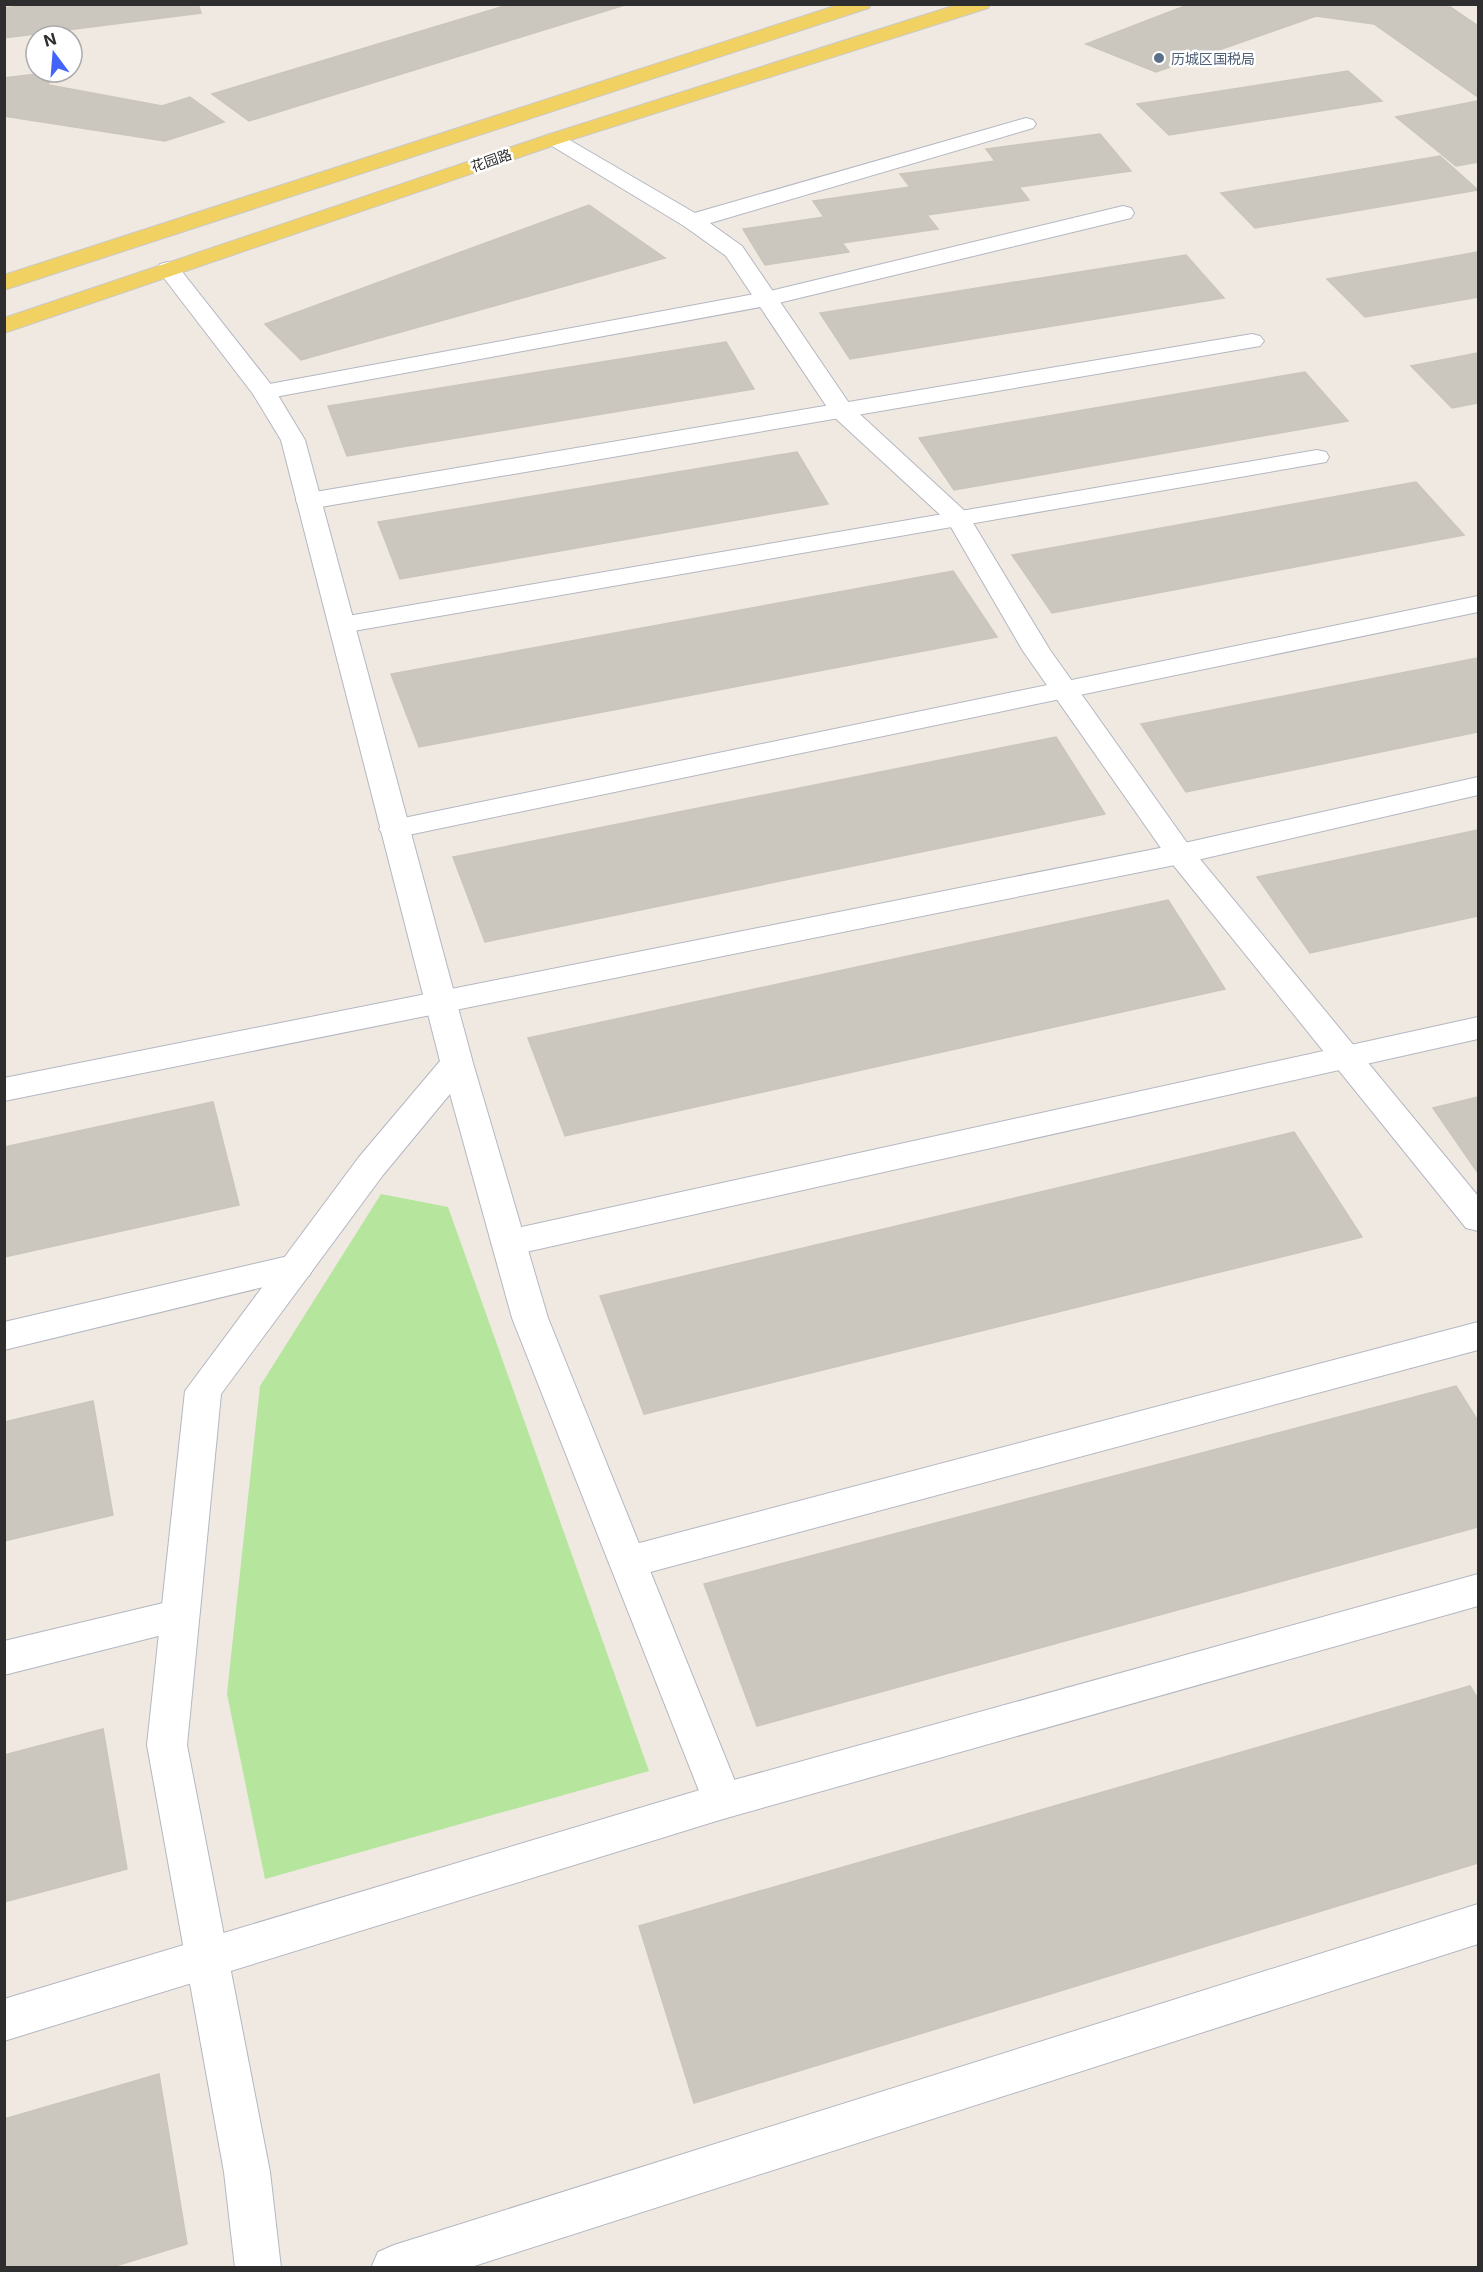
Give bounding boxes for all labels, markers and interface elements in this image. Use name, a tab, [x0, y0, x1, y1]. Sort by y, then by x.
north arrow	[24, 24, 84, 84]
text: N	[41, 28, 58, 51]
place label: 历城区国税局	[1171, 50, 1255, 67]
marker: 历城区国税局	[1152, 51, 1166, 65]
street label: 花园路	[468, 145, 514, 175]

